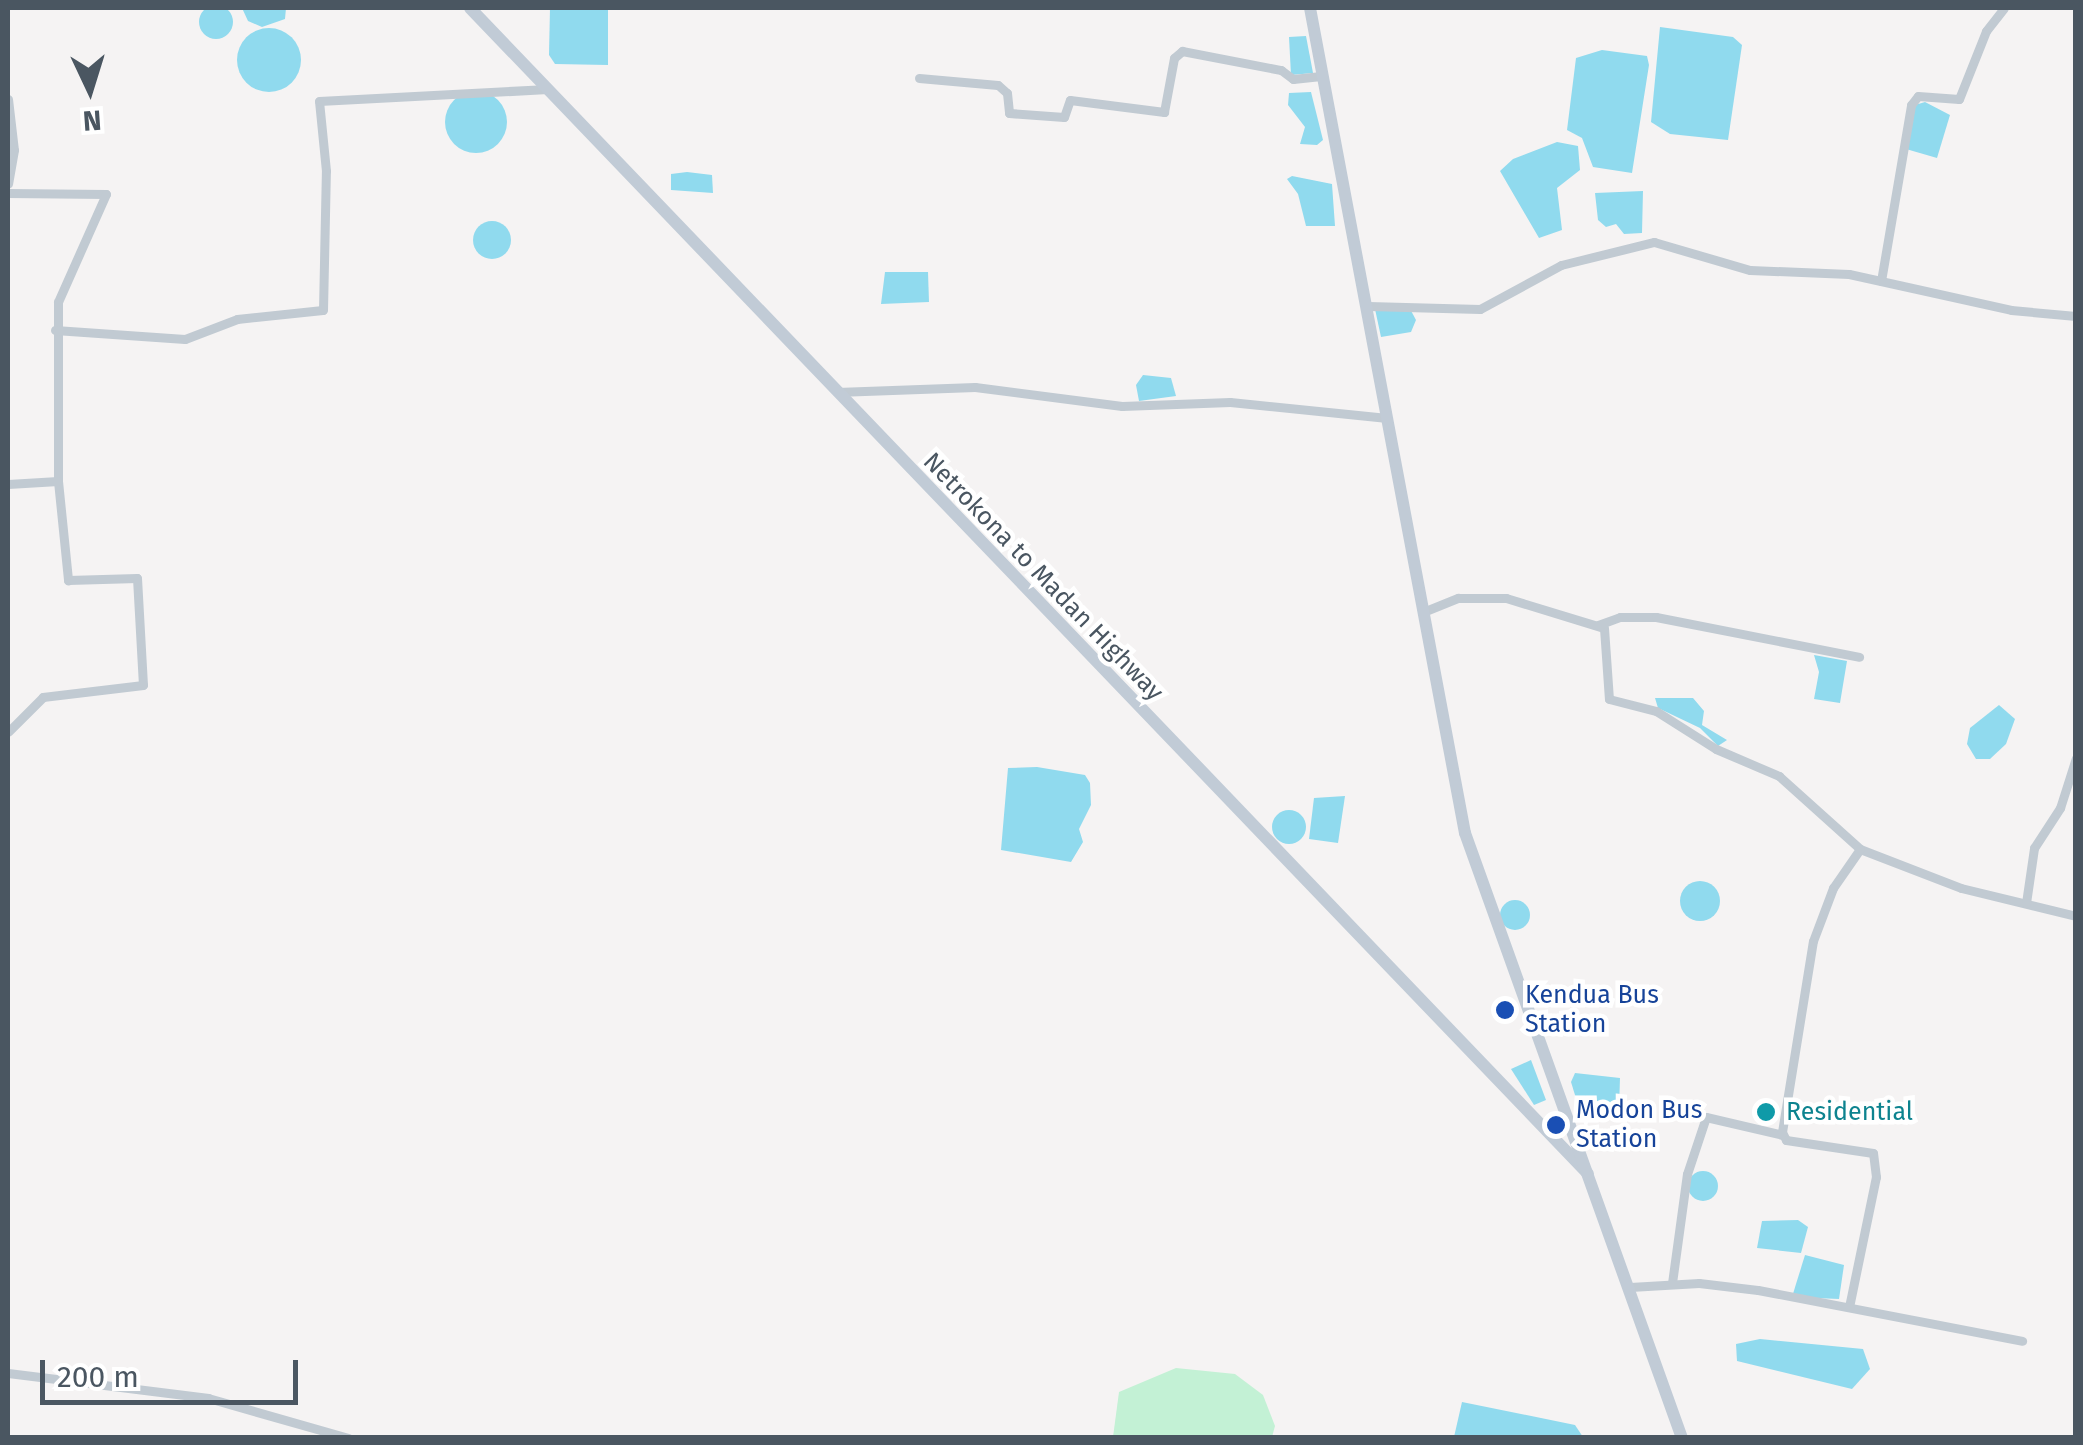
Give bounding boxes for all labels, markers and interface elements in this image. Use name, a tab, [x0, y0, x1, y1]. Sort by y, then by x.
north arrow	[40, 40, 140, 140]
text: N	[82, 103, 103, 138]
street label: Netrokona to Madan Highway	[917, 447, 1169, 707]
place label: Kendua Bus Station	[1525, 981, 1659, 1040]
marker: Kendua Bus Station	[1494, 999, 1516, 1021]
place label: Modon Bus Station	[1576, 1096, 1702, 1155]
place label: Residential	[1786, 1097, 1913, 1127]
marker: Residential	[1755, 1101, 1777, 1123]
marker: Modon Bus Station	[1545, 1114, 1567, 1136]
scale bar	[45, 1340, 302, 1402]
text: 200 m	[57, 1359, 139, 1395]

